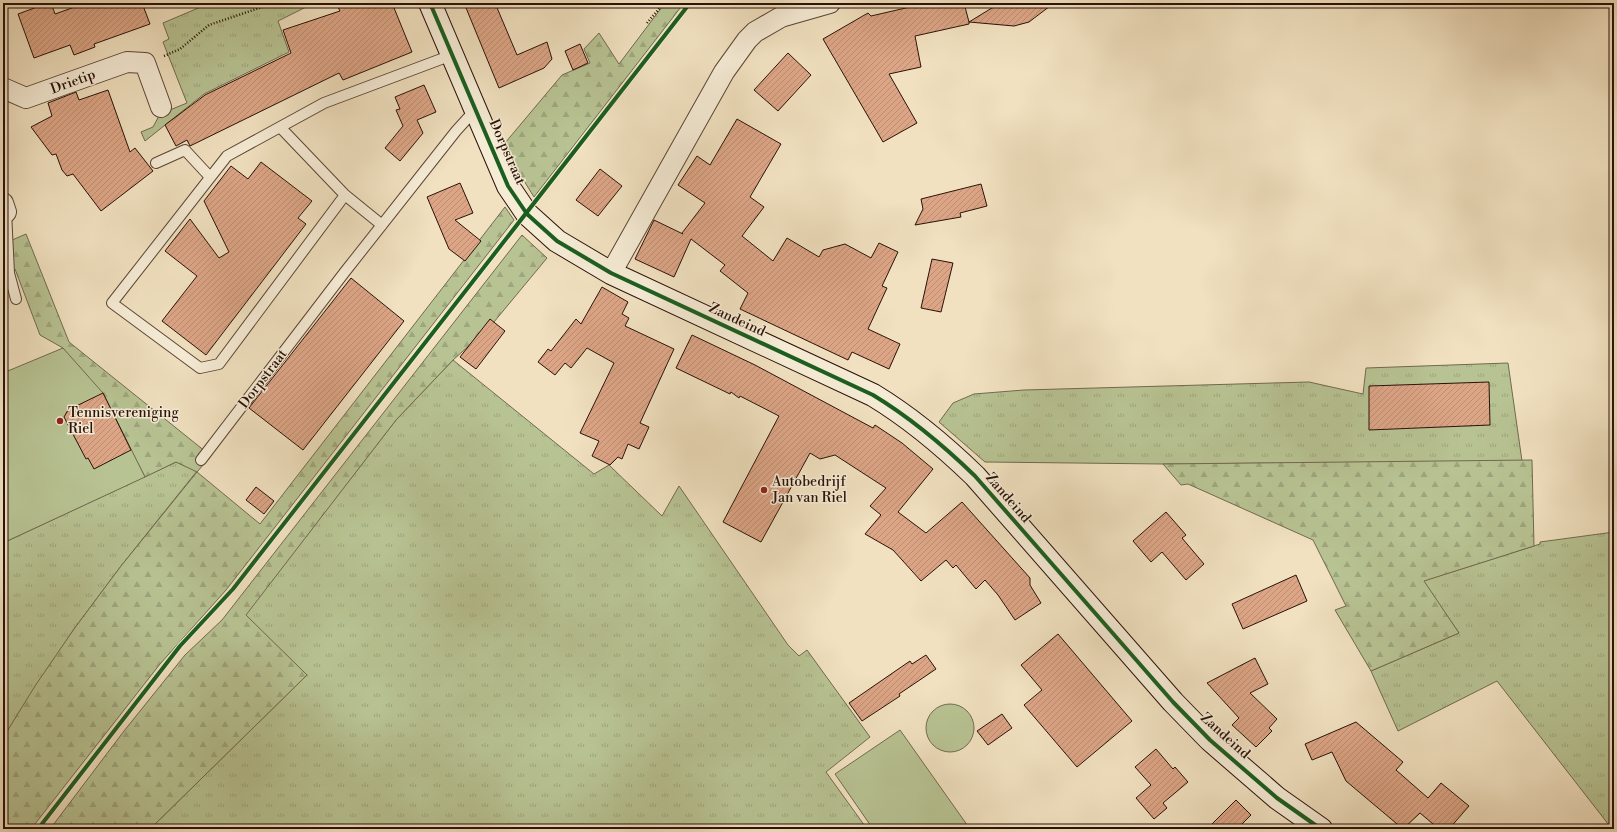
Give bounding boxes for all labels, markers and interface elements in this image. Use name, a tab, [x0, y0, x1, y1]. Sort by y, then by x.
street label: Drietip	[48, 66, 98, 98]
street label: Dorpstraat	[485, 117, 529, 187]
street label: Zandeind	[706, 299, 768, 341]
street label: Dorpstraat	[235, 346, 291, 412]
place label: Tennisvereniging Riel	[68, 404, 179, 438]
marker: Tennisvereniging Riel	[55, 416, 65, 426]
street label: Zandeind	[981, 469, 1035, 527]
place label: Autobedrijf Jan van Riel	[771, 473, 847, 507]
marker: Autobedrijf Jan van Riel	[759, 485, 769, 495]
street label: Zandeind	[1197, 709, 1254, 763]

